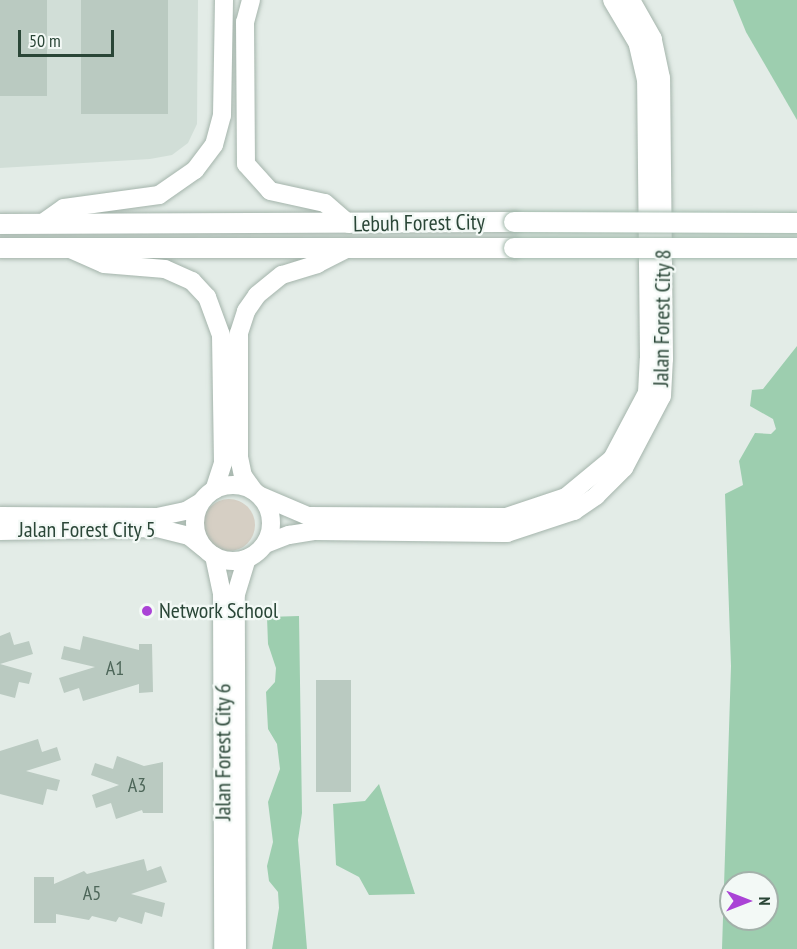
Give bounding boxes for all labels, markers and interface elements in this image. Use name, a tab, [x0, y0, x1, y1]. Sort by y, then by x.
scale bar	[21, 18, 117, 56]
text: 50 m	[29, 29, 61, 52]
street label: Lebuh Forest City	[353, 209, 485, 237]
street label: Jalan Forest City 8	[648, 249, 676, 387]
street label: Jalan Forest City 5	[18, 517, 156, 543]
place label: Network School	[159, 598, 279, 624]
marker: Network School	[140, 604, 154, 618]
house number: A1	[106, 656, 124, 680]
street label: Jalan Forest City 6	[210, 683, 236, 821]
house number: A3	[128, 773, 146, 797]
north arrow	[719, 871, 779, 931]
house number: A5	[83, 881, 101, 905]
text: N	[755, 897, 775, 905]

